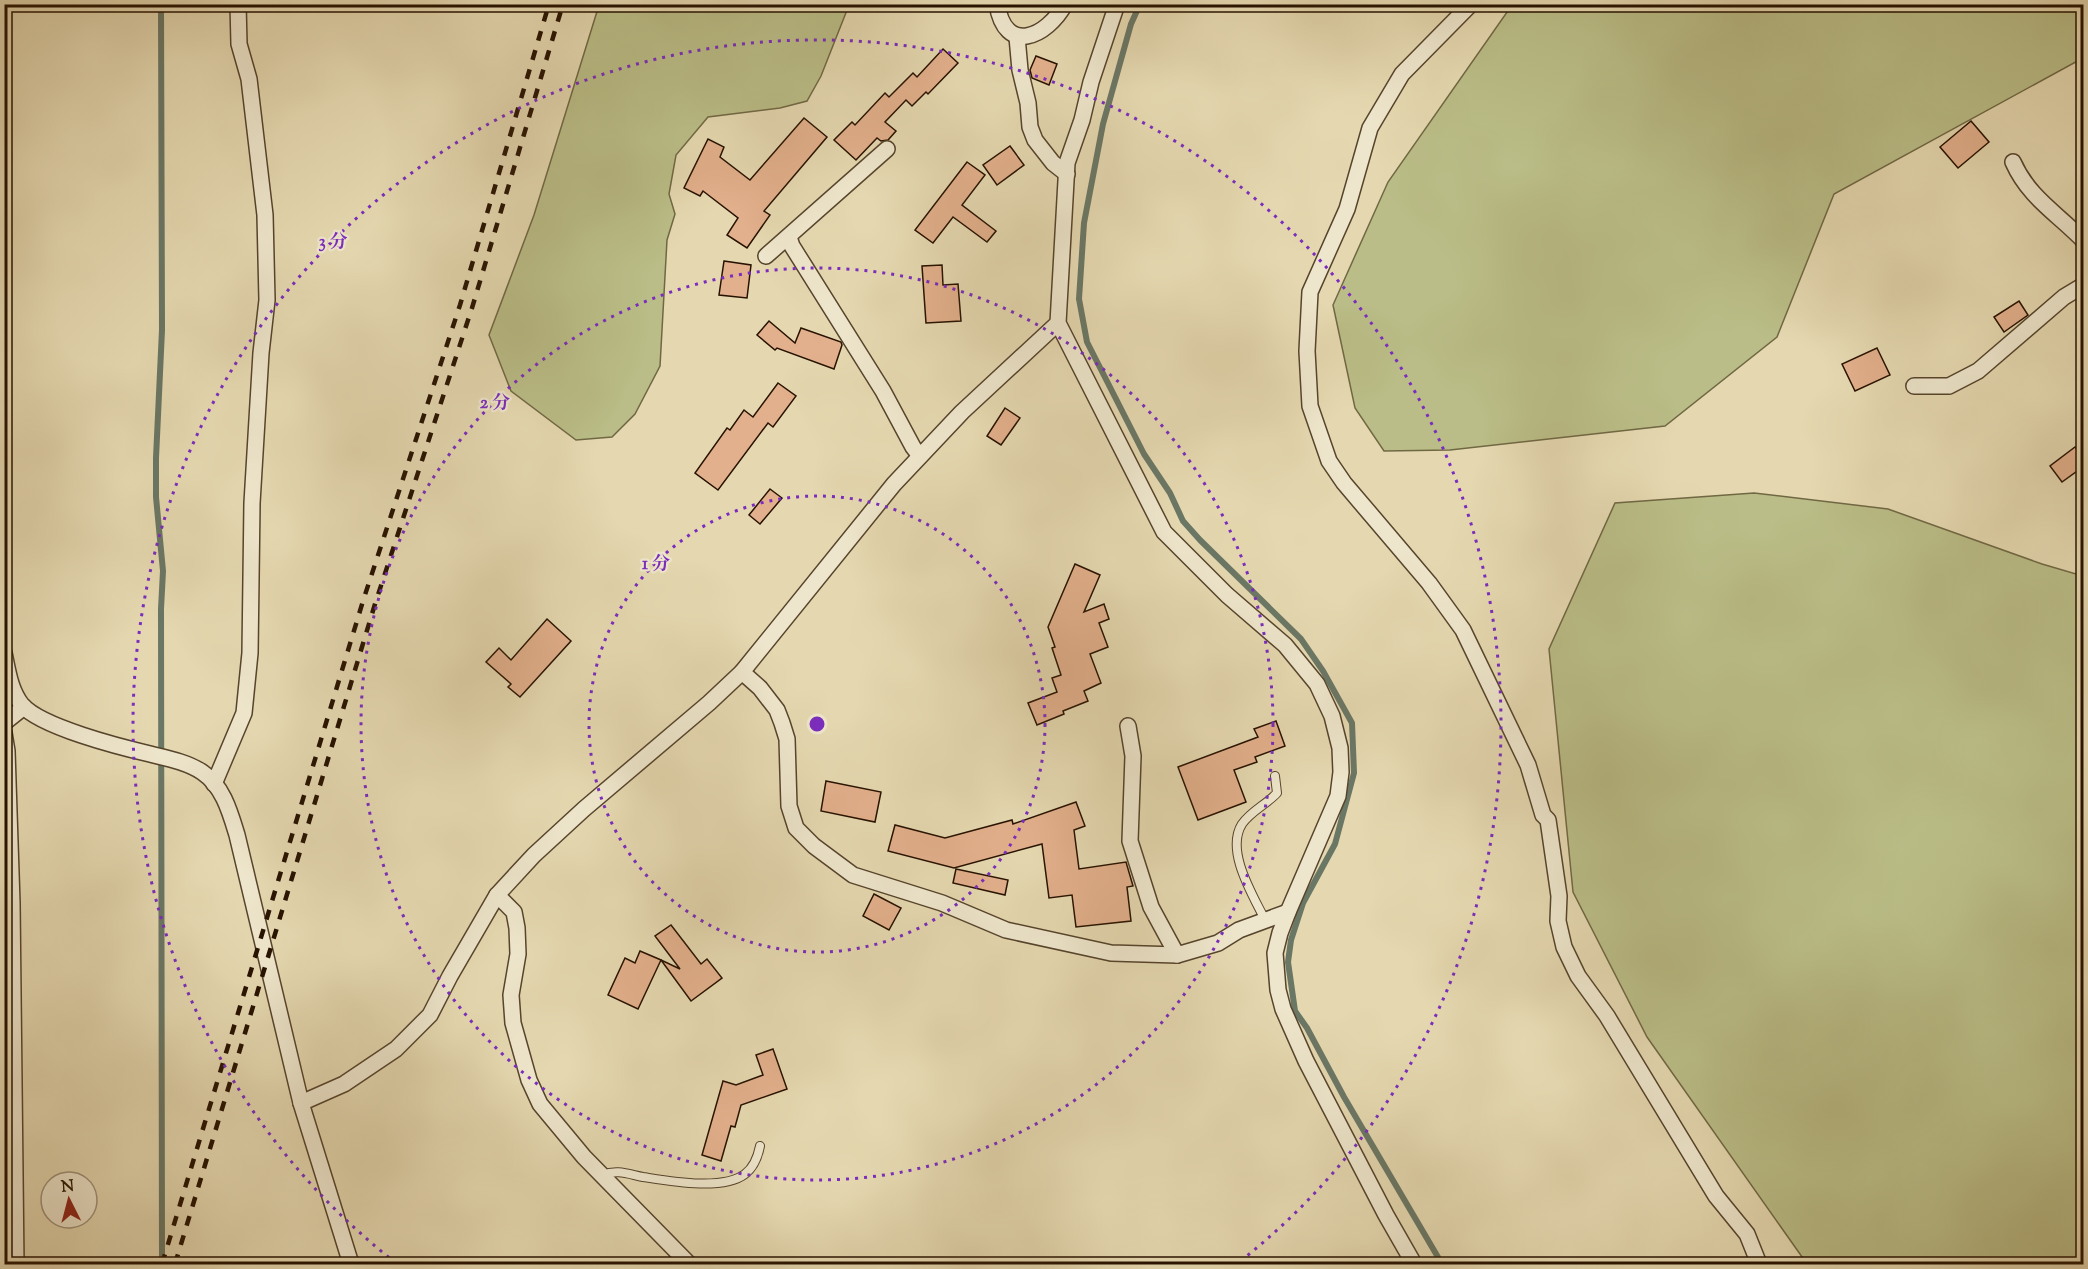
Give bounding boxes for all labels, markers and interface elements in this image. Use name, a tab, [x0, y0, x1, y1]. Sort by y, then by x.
text: 3 分	[318, 230, 348, 256]
text: 2 分	[480, 391, 510, 417]
text: 1 分	[642, 552, 670, 578]
centre of rings	[807, 714, 827, 734]
north arrow	[39, 1170, 99, 1230]
text: N	[60, 1175, 75, 1200]

